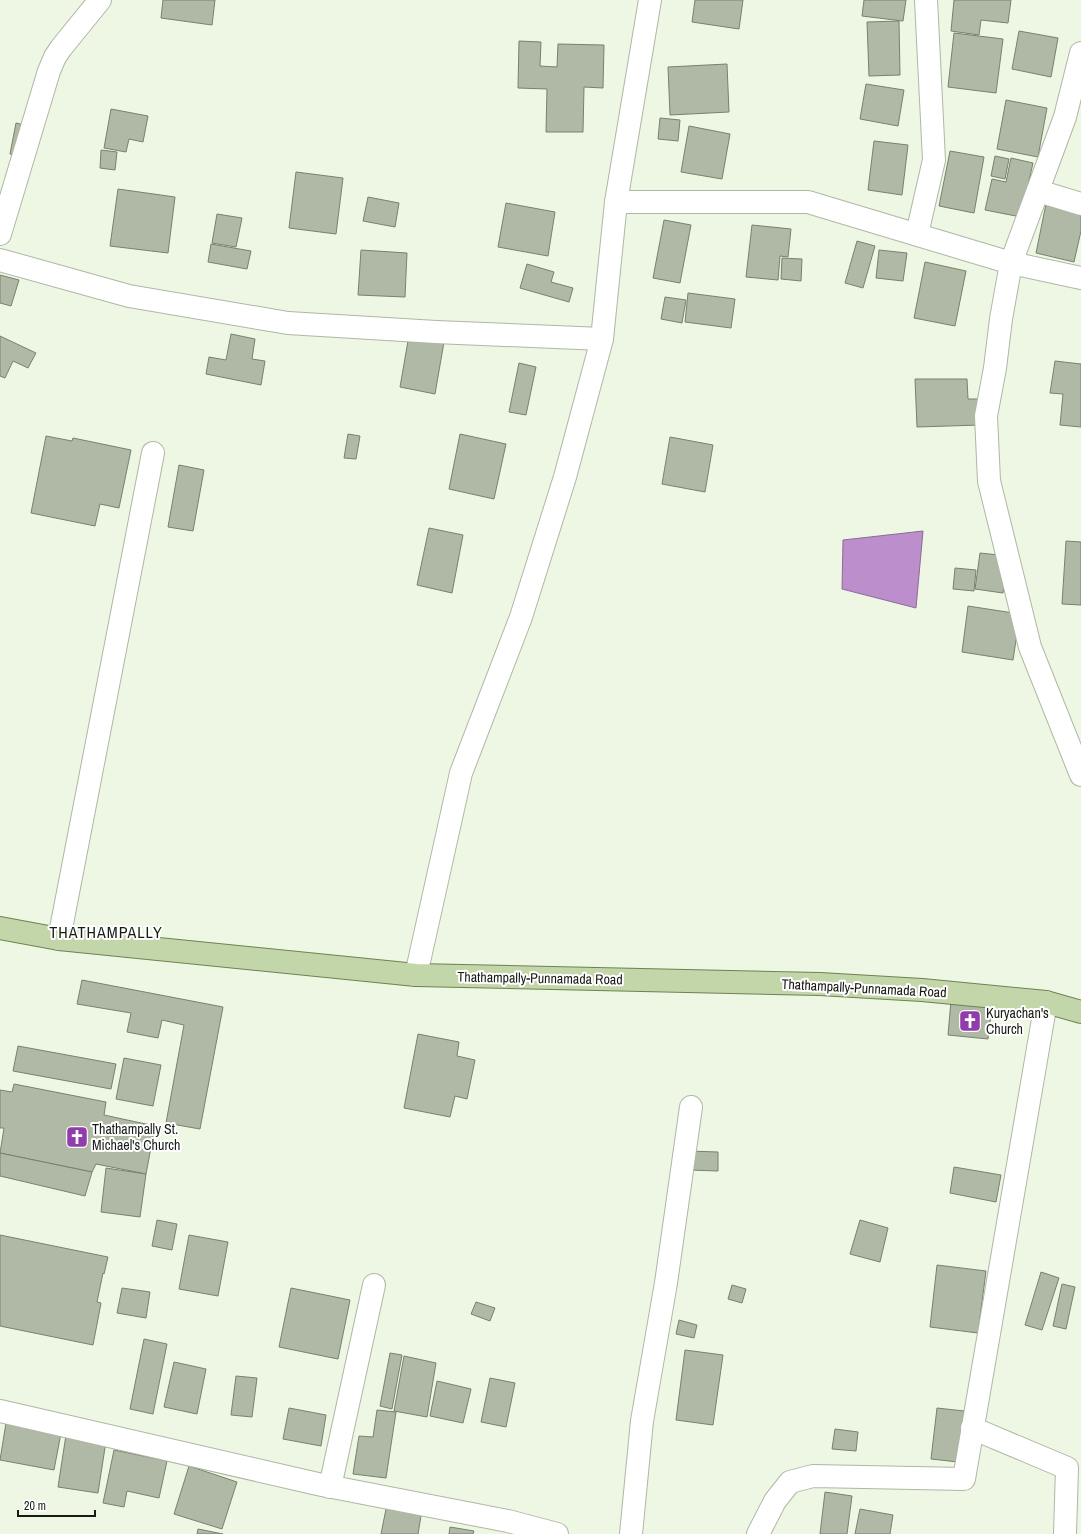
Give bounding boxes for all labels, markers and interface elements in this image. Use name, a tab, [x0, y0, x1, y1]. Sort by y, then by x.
district label: THATHAMPALLY	[49, 921, 163, 943]
street label: Thathampally-Punnamada Road	[457, 968, 623, 988]
street label: Thathampally-Punnamada Road	[781, 975, 947, 1001]
place label: Kuryachan's Church	[986, 1004, 1049, 1038]
church icon: Kuryachan's Church	[957, 1008, 983, 1034]
place label: Thathampally St. Michael's Church	[92, 1120, 180, 1154]
church icon: Thathampally St. Michael's Church	[64, 1124, 90, 1150]
scale bar	[18, 1492, 95, 1518]
text: 20 m	[24, 1498, 46, 1514]

